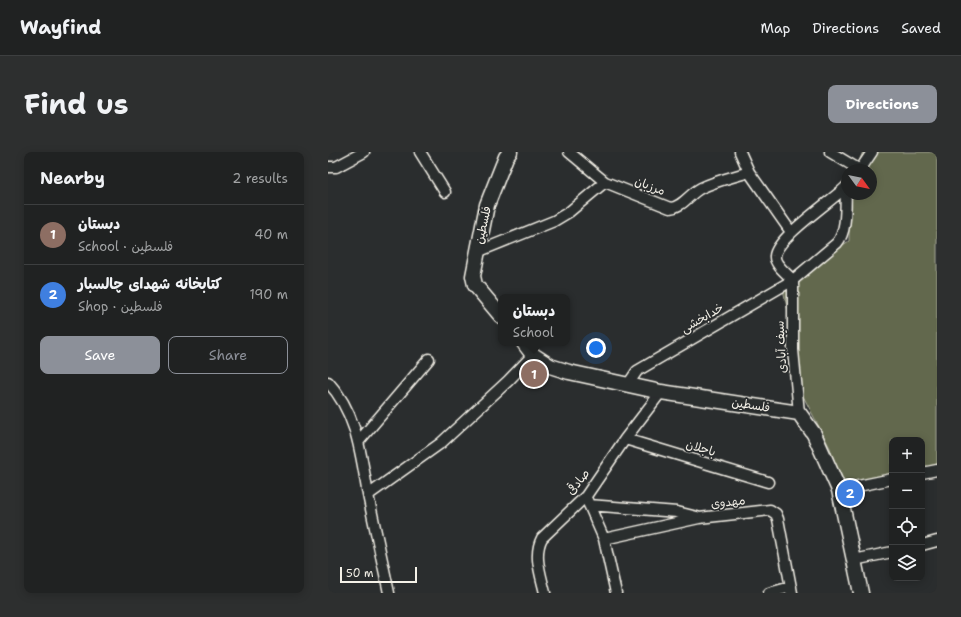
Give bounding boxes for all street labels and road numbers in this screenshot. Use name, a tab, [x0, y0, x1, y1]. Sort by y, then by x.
street label: مرزبان	[633, 173, 667, 199]
street label: فلسطین	[471, 204, 495, 246]
street label: خدابخشی	[678, 299, 726, 337]
street label: سیف آبادی	[772, 320, 790, 374]
street label: فلسطین	[731, 394, 771, 416]
street label: باجلان	[684, 436, 718, 460]
street label: صادقی	[563, 466, 593, 498]
street label: مهدوی	[710, 492, 746, 512]

